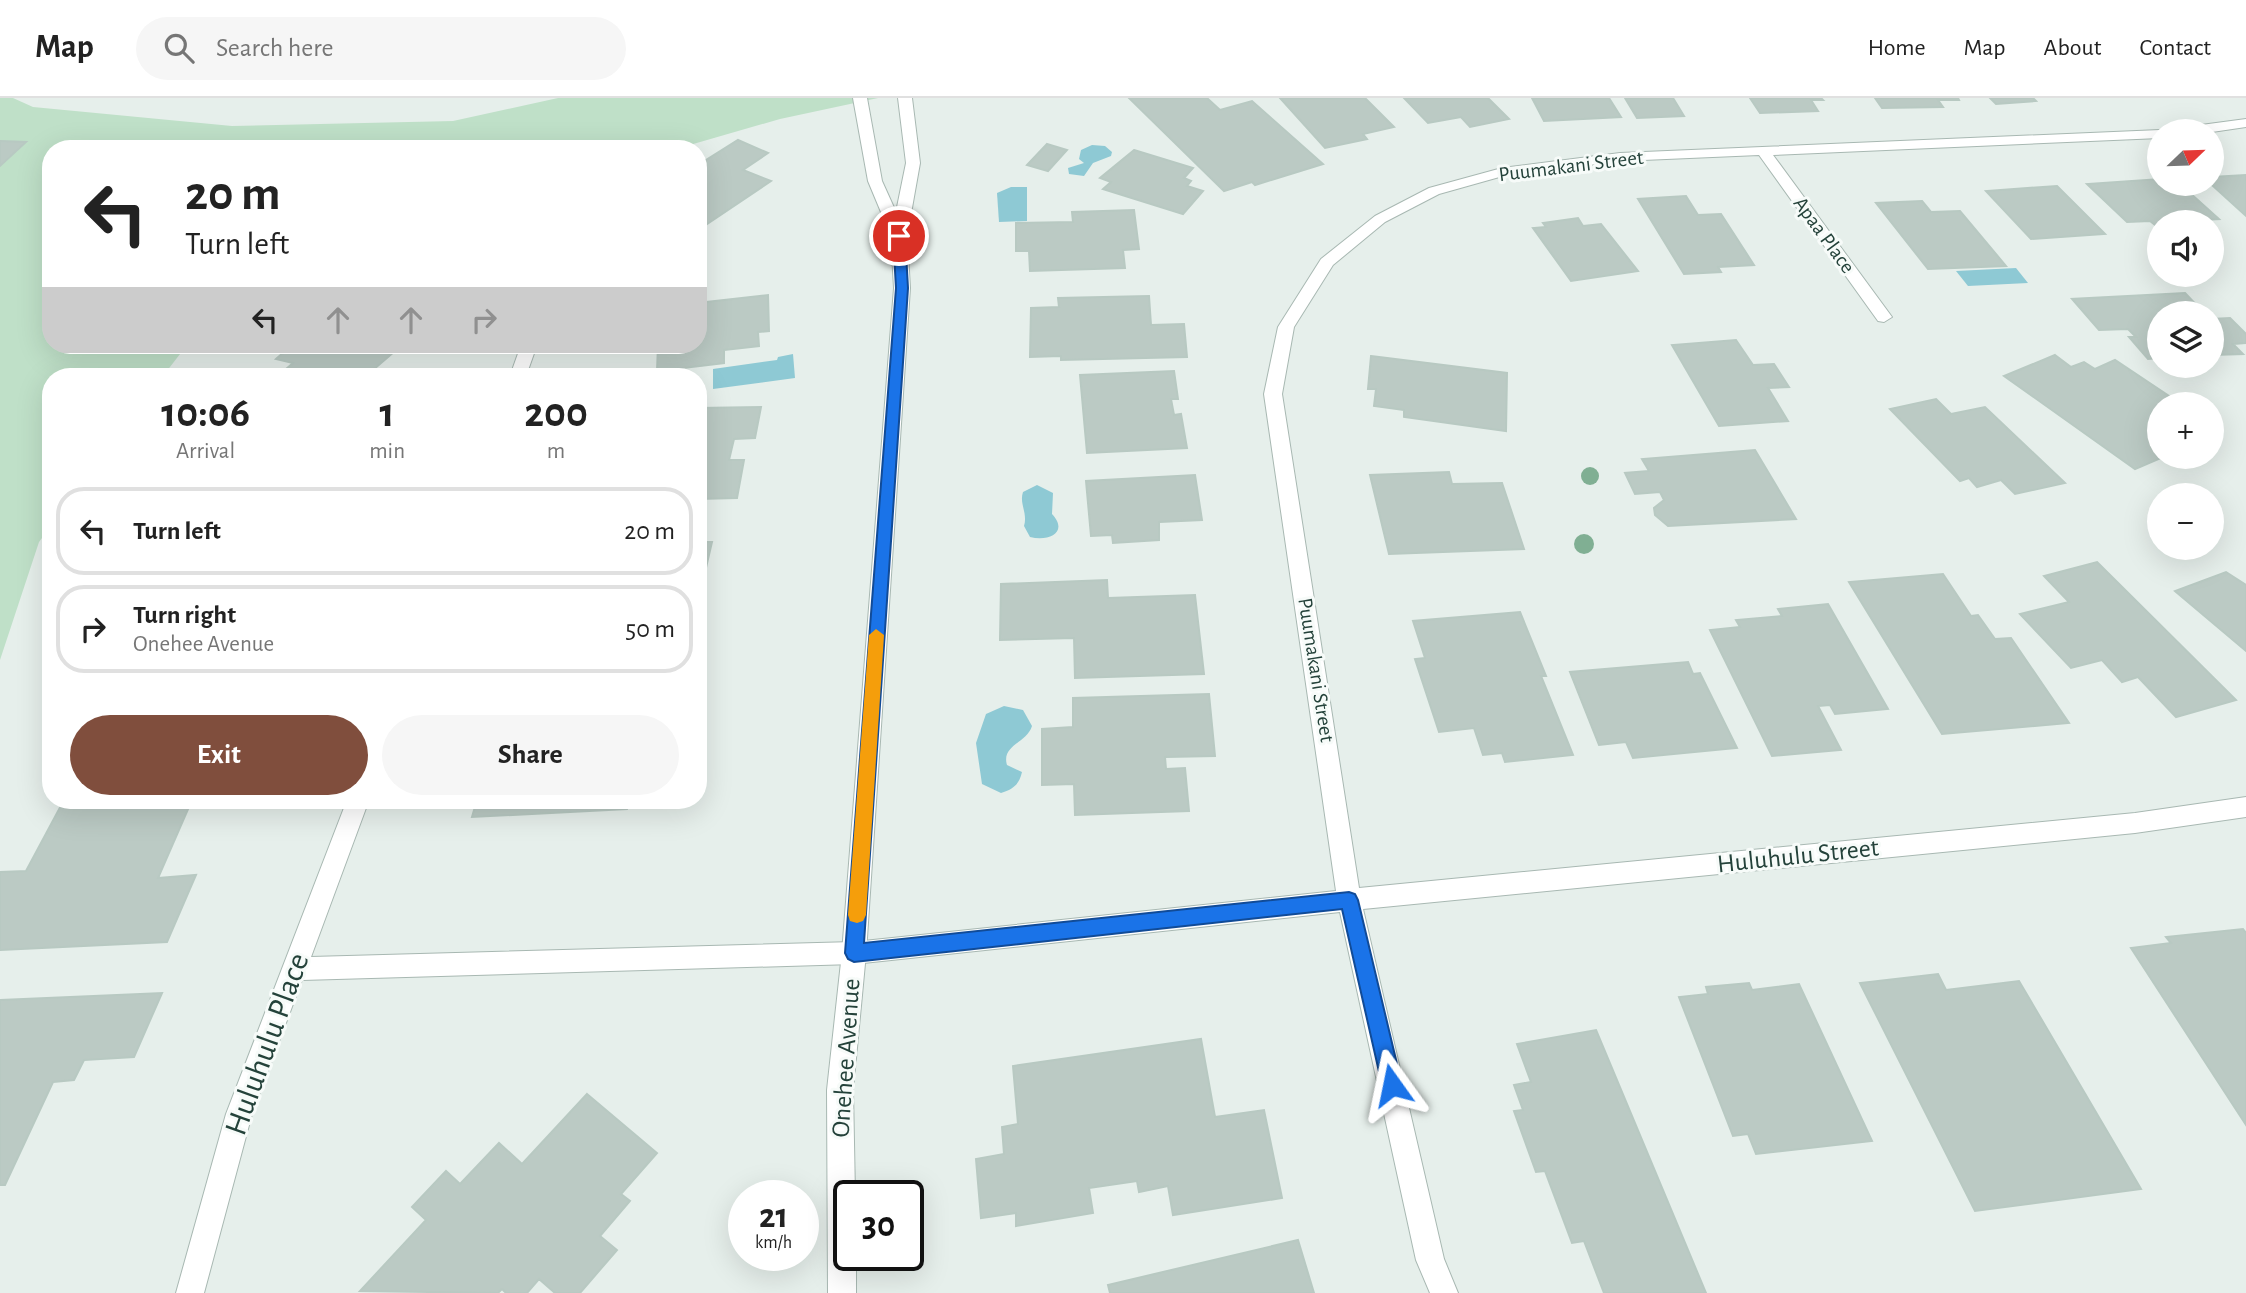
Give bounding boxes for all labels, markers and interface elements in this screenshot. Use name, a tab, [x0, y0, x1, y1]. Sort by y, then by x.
search box	[136, 17, 626, 80]
icon: search	[160, 29, 198, 67]
text: Map	[35, 31, 94, 64]
text: Search here	[216, 35, 334, 61]
text: Home	[1868, 36, 1926, 60]
text: Map	[1964, 36, 2006, 60]
text: About	[2044, 36, 2101, 60]
text: Contact	[2139, 36, 2211, 60]
north arrow	[2147, 119, 2224, 196]
map controls	[2147, 119, 2224, 560]
street label: Puumakani Street	[1497, 147, 1645, 185]
icon: left	[70, 168, 161, 259]
text: 20 m	[185, 170, 281, 219]
street label: Apaa Place	[1789, 193, 1859, 277]
pin	[869, 206, 929, 266]
button: sound	[2147, 210, 2224, 287]
icon: arrive	[880, 217, 918, 255]
text: Turn left	[185, 228, 289, 260]
icon: left	[246, 301, 284, 339]
icon: ahead	[319, 301, 357, 339]
icon: ahead	[392, 301, 430, 339]
icon: right	[465, 301, 503, 339]
button: layers	[2147, 301, 2224, 378]
text: 10:06	[161, 392, 250, 434]
text: 1	[380, 392, 395, 434]
text: 200	[524, 392, 588, 434]
button: +	[2147, 392, 2224, 469]
text: Arrival	[176, 440, 235, 463]
text: min	[369, 440, 405, 463]
text: m	[547, 440, 565, 463]
button: −	[2147, 483, 2224, 560]
icon: left	[74, 512, 112, 550]
text: Turn left	[133, 518, 221, 544]
text: 20 m	[624, 518, 675, 544]
street label: Puumakani Street	[1294, 596, 1338, 744]
text: Turn right	[133, 602, 236, 628]
icon: right	[74, 610, 112, 648]
text: 50 m	[625, 616, 675, 642]
text: Onehee Avenue	[133, 633, 274, 656]
button: Exit	[70, 715, 368, 795]
button: Share	[382, 715, 679, 795]
street label: Huluhulu Street	[1716, 835, 1880, 877]
street label: Huluhulu Place	[219, 949, 315, 1139]
street label: Onehee Avenue	[827, 978, 865, 1138]
position arrow	[1355, 1048, 1429, 1122]
speed limit sign: 30	[833, 1180, 924, 1271]
text: 21	[759, 1199, 788, 1234]
text: km/h	[755, 1234, 792, 1252]

